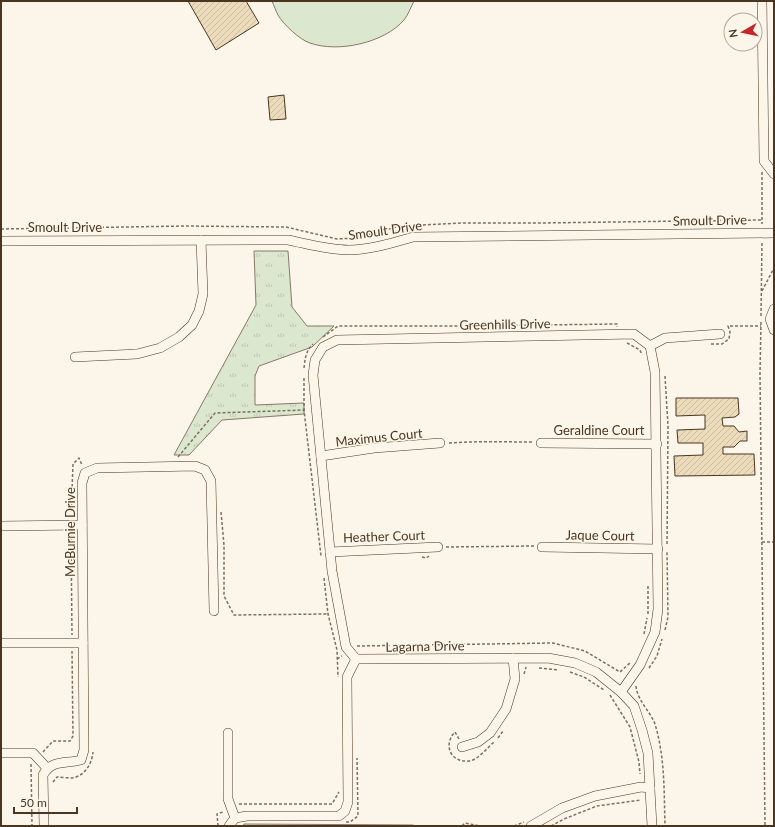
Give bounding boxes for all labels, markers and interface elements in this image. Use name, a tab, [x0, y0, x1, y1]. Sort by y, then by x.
north arrow	[723, 12, 763, 52]
text: N	[726, 28, 740, 39]
street label: Smoult Drive	[673, 211, 747, 229]
street label: Smoult Drive	[347, 217, 423, 243]
street label: Smoult Drive	[28, 219, 102, 235]
street label: Greenhills Drive	[459, 315, 551, 333]
street label: Geraldine Court	[554, 422, 645, 438]
street label: Maximus Court	[335, 424, 424, 450]
street label: McBurnie Drive	[62, 487, 78, 577]
street label: Jaque Court	[565, 526, 635, 544]
street label: Heather Court	[343, 527, 426, 545]
street label: Lagarna Drive	[385, 637, 465, 655]
scale bar	[14, 789, 77, 815]
text: 50 m	[20, 795, 47, 810]

